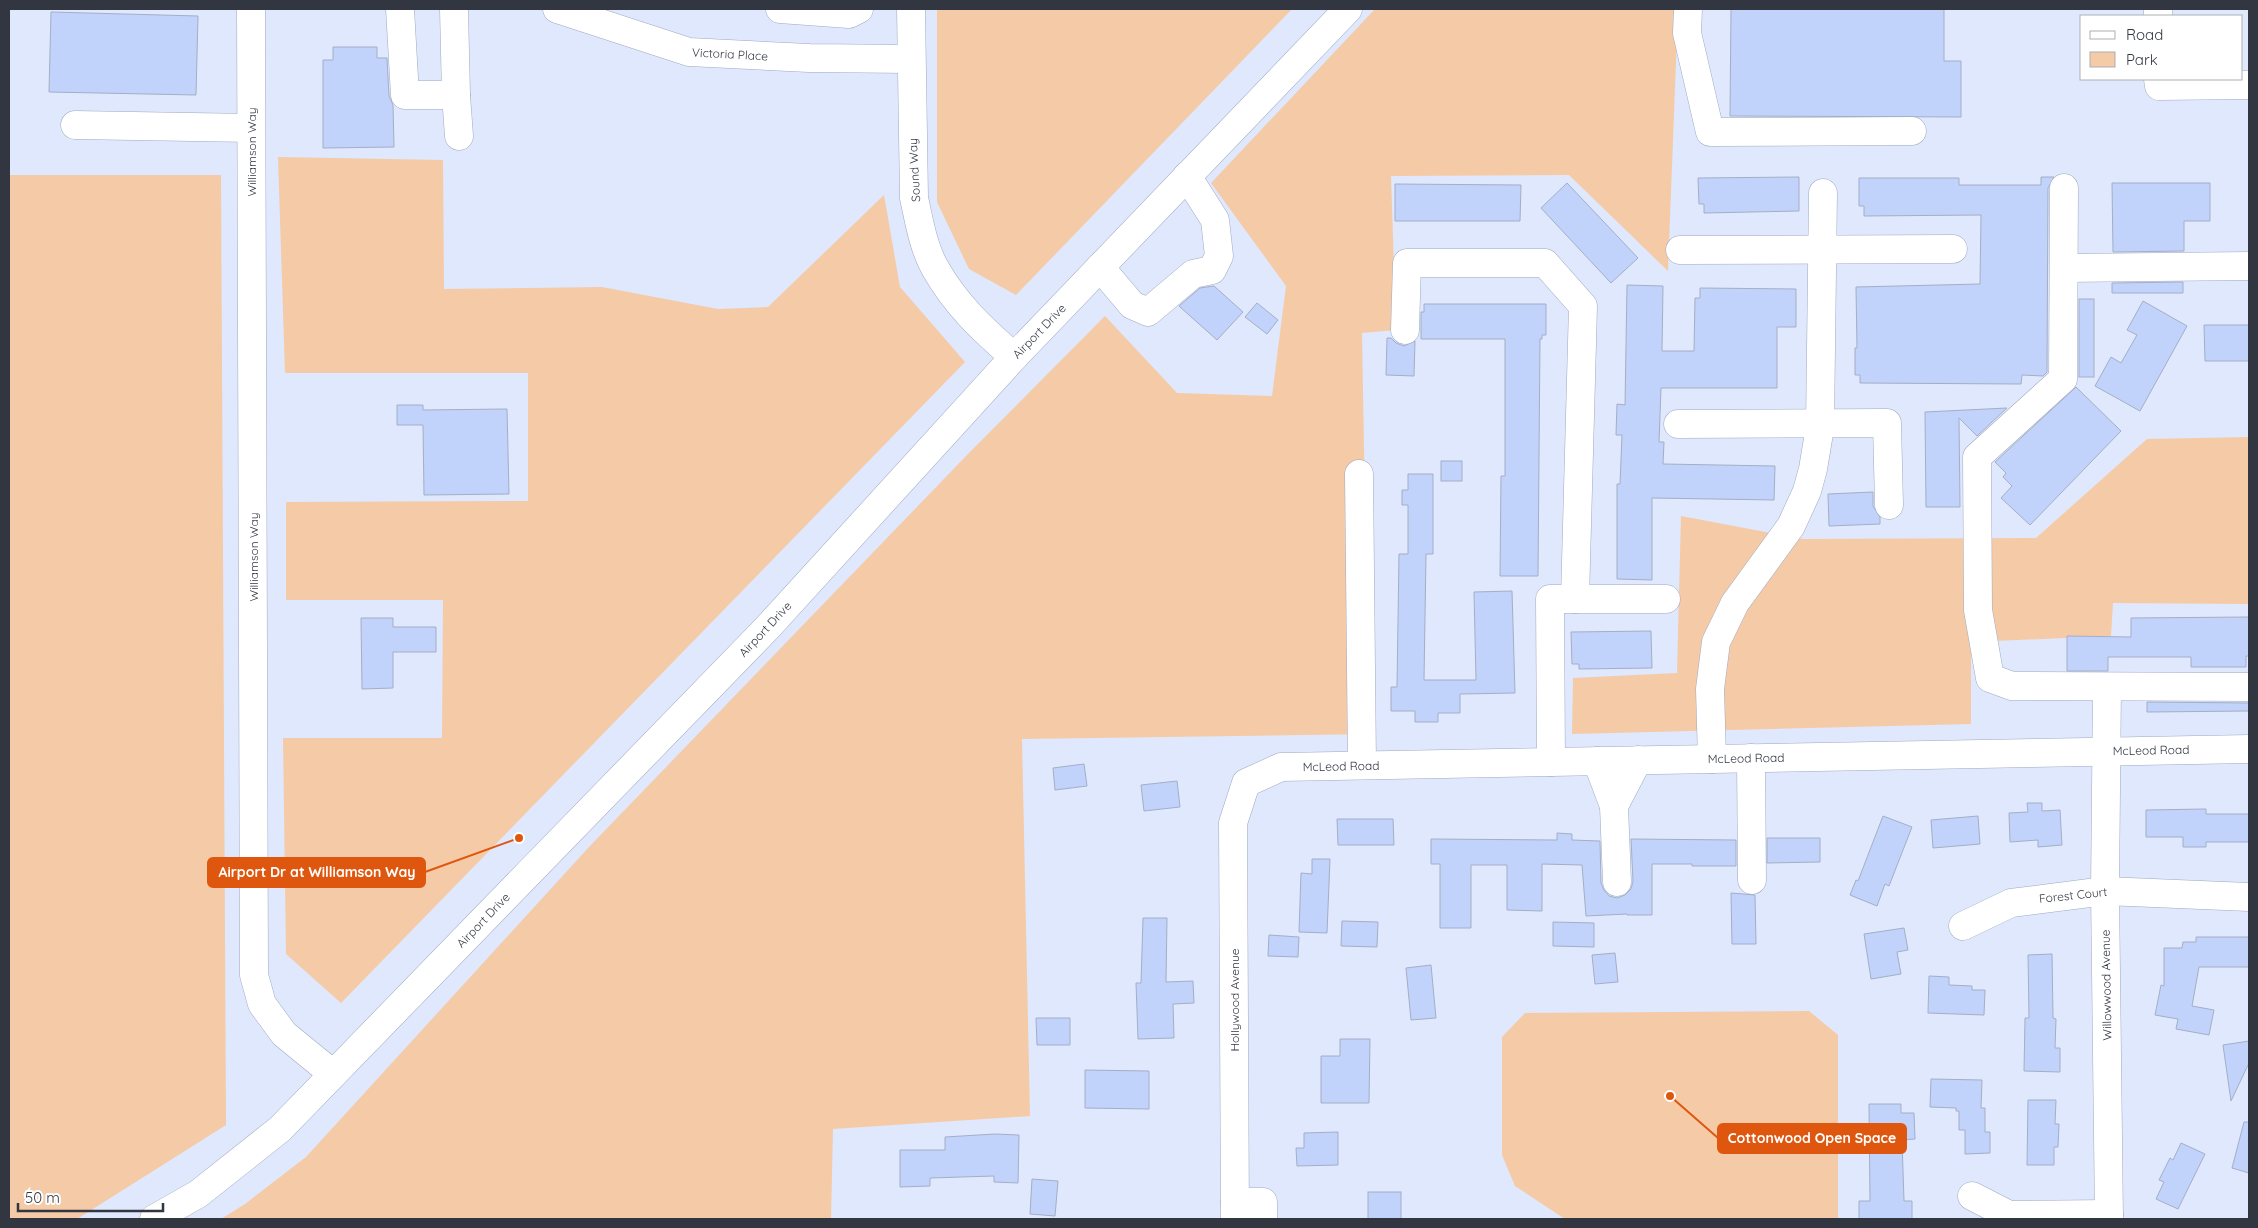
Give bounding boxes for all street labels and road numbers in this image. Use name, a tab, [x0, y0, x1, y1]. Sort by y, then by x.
street label: Victoria Place	[692, 45, 769, 63]
street label: Williamson Way	[244, 107, 259, 197]
street label: Sound Way	[905, 138, 923, 202]
street label: Airport Drive	[1009, 300, 1069, 362]
street label: Williamson Way	[246, 512, 261, 602]
street label: Airport Drive	[736, 598, 795, 660]
street label: McLeod Road	[2112, 742, 2190, 758]
street label: McLeod Road	[1707, 750, 1785, 766]
street label: McLeod Road	[1302, 758, 1380, 774]
street label: Forest Court	[2038, 884, 2108, 906]
street label: Airport Drive	[453, 889, 513, 951]
street label: Willowwood Avenue	[2098, 929, 2114, 1041]
street label: Hollywood Avenue	[1227, 948, 1242, 1052]

